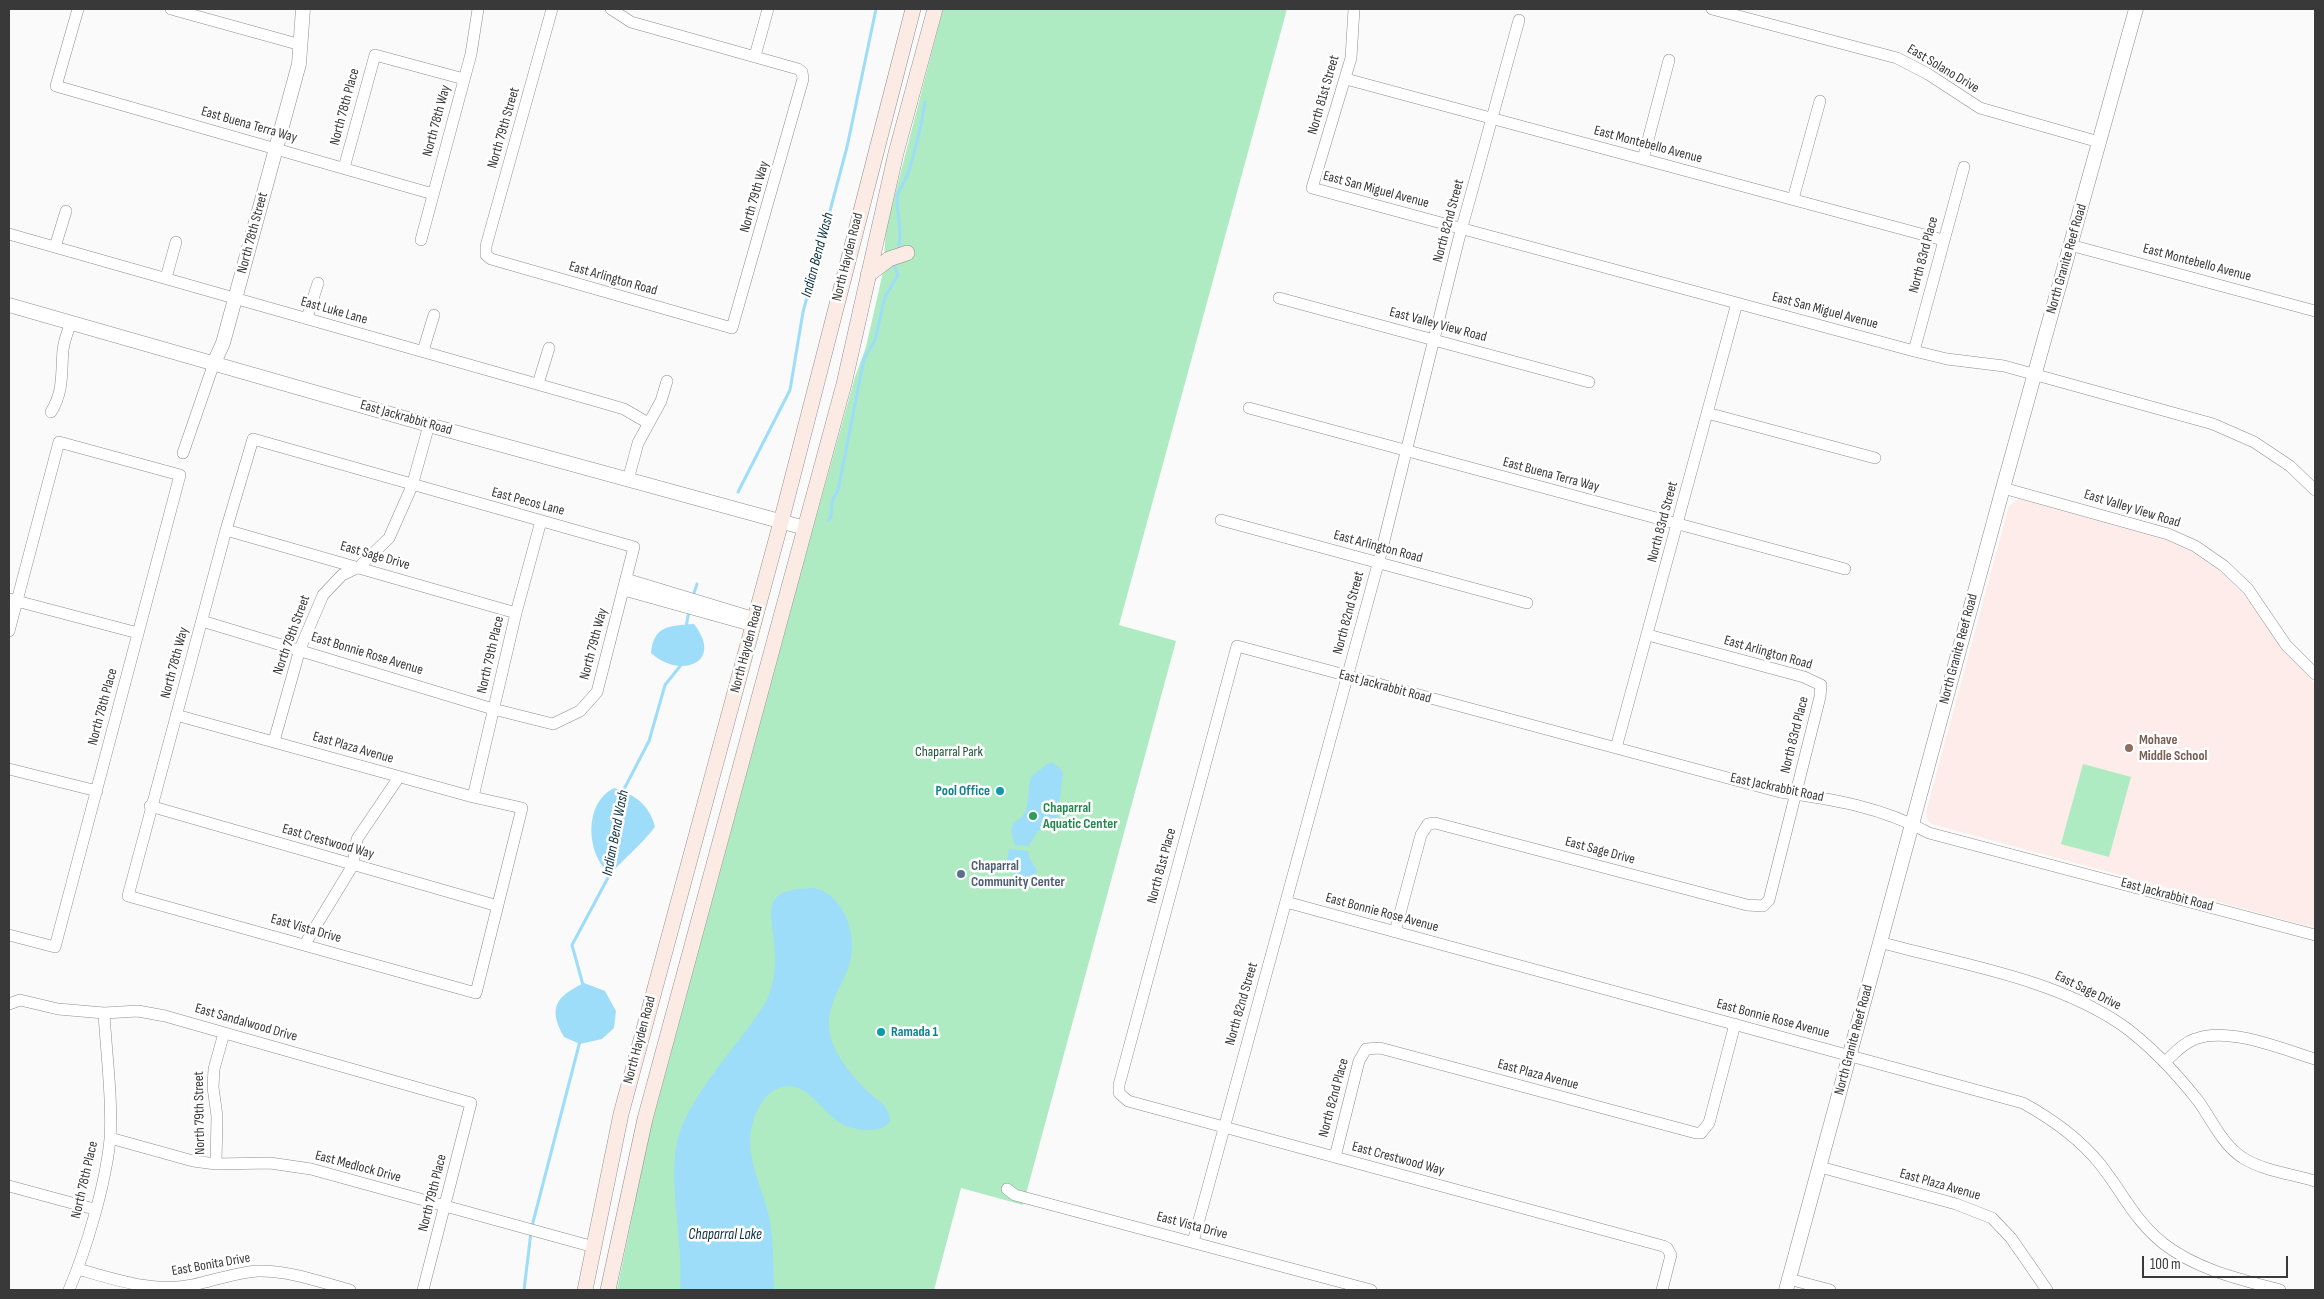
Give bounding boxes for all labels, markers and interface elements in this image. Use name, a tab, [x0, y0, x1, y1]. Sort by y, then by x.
street label: East Solano Drive	[1904, 41, 1982, 97]
street label: North 81st Street	[1305, 53, 1343, 137]
street label: North 78th Place	[327, 67, 363, 147]
street label: North 78th Way	[419, 83, 455, 159]
street label: North 79th Street	[484, 86, 524, 170]
street label: East Buena Terra Way	[199, 103, 299, 147]
street label: East Montebello Avenue	[1592, 122, 1704, 168]
street label: North 79th Way	[737, 159, 773, 235]
street label: East San Miguel Avenue	[1321, 168, 1431, 212]
street label: North 82nd Street	[1430, 178, 1468, 264]
street label: North 78th Street	[234, 191, 272, 275]
street label: North Granite Reef Road	[2043, 202, 2091, 316]
water label: Indian Bend Wash	[798, 211, 838, 299]
street label: North Hayden Road	[829, 211, 867, 303]
street label: North 83rd Place	[1906, 215, 1942, 295]
street label: East Montebello Avenue	[2141, 240, 2253, 286]
street label: East Arlington Road	[567, 258, 659, 300]
street label: East San Miguel Avenue	[1770, 289, 1880, 333]
street label: East Luke Lane	[299, 293, 369, 329]
street label: East Valley View Road	[1388, 304, 1488, 346]
street label: East Jackrabbit Road	[358, 397, 454, 439]
street label: East Buena Terra Way	[1501, 454, 1601, 496]
street label: North 83rd Street	[1644, 480, 1682, 564]
street label: East Pecos Lane	[490, 484, 566, 520]
street label: East Valley View Road	[2082, 486, 2182, 532]
street label: East Arlington Road	[1332, 527, 1424, 567]
street label: East Sage Drive	[338, 538, 412, 574]
street label: North 82nd Street	[1330, 570, 1368, 656]
street label: North Granite Reef Road	[1936, 592, 1982, 706]
street label: North 79th Street	[270, 593, 314, 677]
street label: North Hayden Road	[727, 603, 767, 695]
street label: North 79th Way	[576, 606, 612, 682]
street label: North 79th Place	[474, 615, 508, 695]
street label: North 78th Way	[157, 625, 193, 701]
street label: East Bonnie Rose Avenue	[309, 629, 425, 679]
street label: East Arlington Road	[1722, 632, 1814, 674]
street label: North 78th Place	[85, 667, 121, 747]
street label: East Jackrabbit Road	[1337, 667, 1433, 707]
street label: North 83rd Place	[1777, 695, 1813, 775]
street label: East Plaza Avenue	[311, 728, 395, 768]
place label: Mohave Middle School	[2139, 732, 2207, 764]
marker: Mohave Middle School	[2123, 742, 2135, 754]
park label: Chaparral Park	[915, 744, 983, 760]
street label: East Jackrabbit Road	[1729, 770, 1825, 806]
place label: Pool Office	[936, 783, 990, 799]
marker: Pool Office	[994, 785, 1006, 797]
water label: Indian Bend Wash	[599, 789, 633, 877]
place label: Chaparral Aquatic Center	[1043, 800, 1117, 832]
marker: Chaparral Aquatic Center	[1027, 810, 1039, 822]
street label: East Crestwood Way	[280, 821, 376, 863]
street label: North 81st Place	[1144, 827, 1180, 905]
street label: East Sage Drive	[1563, 834, 1637, 868]
place label: Chaparral Community Center	[971, 858, 1065, 890]
marker: Chaparral Community Center	[955, 868, 967, 880]
street label: East Jackrabbit Road	[2119, 875, 2215, 915]
street label: East Bonnie Rose Avenue	[1324, 890, 1440, 936]
street label: East Vista Drive	[269, 911, 343, 947]
street label: North 82nd Street	[1222, 961, 1262, 1047]
street label: East Sage Drive	[2052, 968, 2124, 1014]
street label: North Granite Reef Road	[1831, 983, 1877, 1097]
street label: North Hayden Road	[620, 994, 660, 1086]
street label: East Bonnie Rose Avenue	[1715, 996, 1831, 1042]
street label: East Sandalwood Drive	[193, 1000, 299, 1046]
place label: Ramada 1	[891, 1024, 938, 1040]
marker: Ramada 1	[875, 1026, 887, 1038]
street label: East Plaza Avenue	[1496, 1056, 1580, 1094]
street label: North 82nd Place	[1315, 1057, 1353, 1139]
street label: North 79th Street	[191, 1071, 209, 1155]
street label: East Crestwood Way	[1350, 1139, 1446, 1179]
street label: North 78th Place	[68, 1140, 102, 1220]
street label: East Medlock Drive	[313, 1147, 403, 1187]
street label: North 79th Place	[415, 1153, 451, 1233]
street label: East Plaza Avenue	[1898, 1165, 1982, 1205]
street label: East Vista Drive	[1155, 1208, 1229, 1244]
water label: Chaparral Lake	[688, 1226, 762, 1244]
scale bar	[2144, 1246, 2290, 1278]
street label: East Bonita Drive	[170, 1250, 252, 1280]
text: 100 m	[2150, 1255, 2181, 1274]

